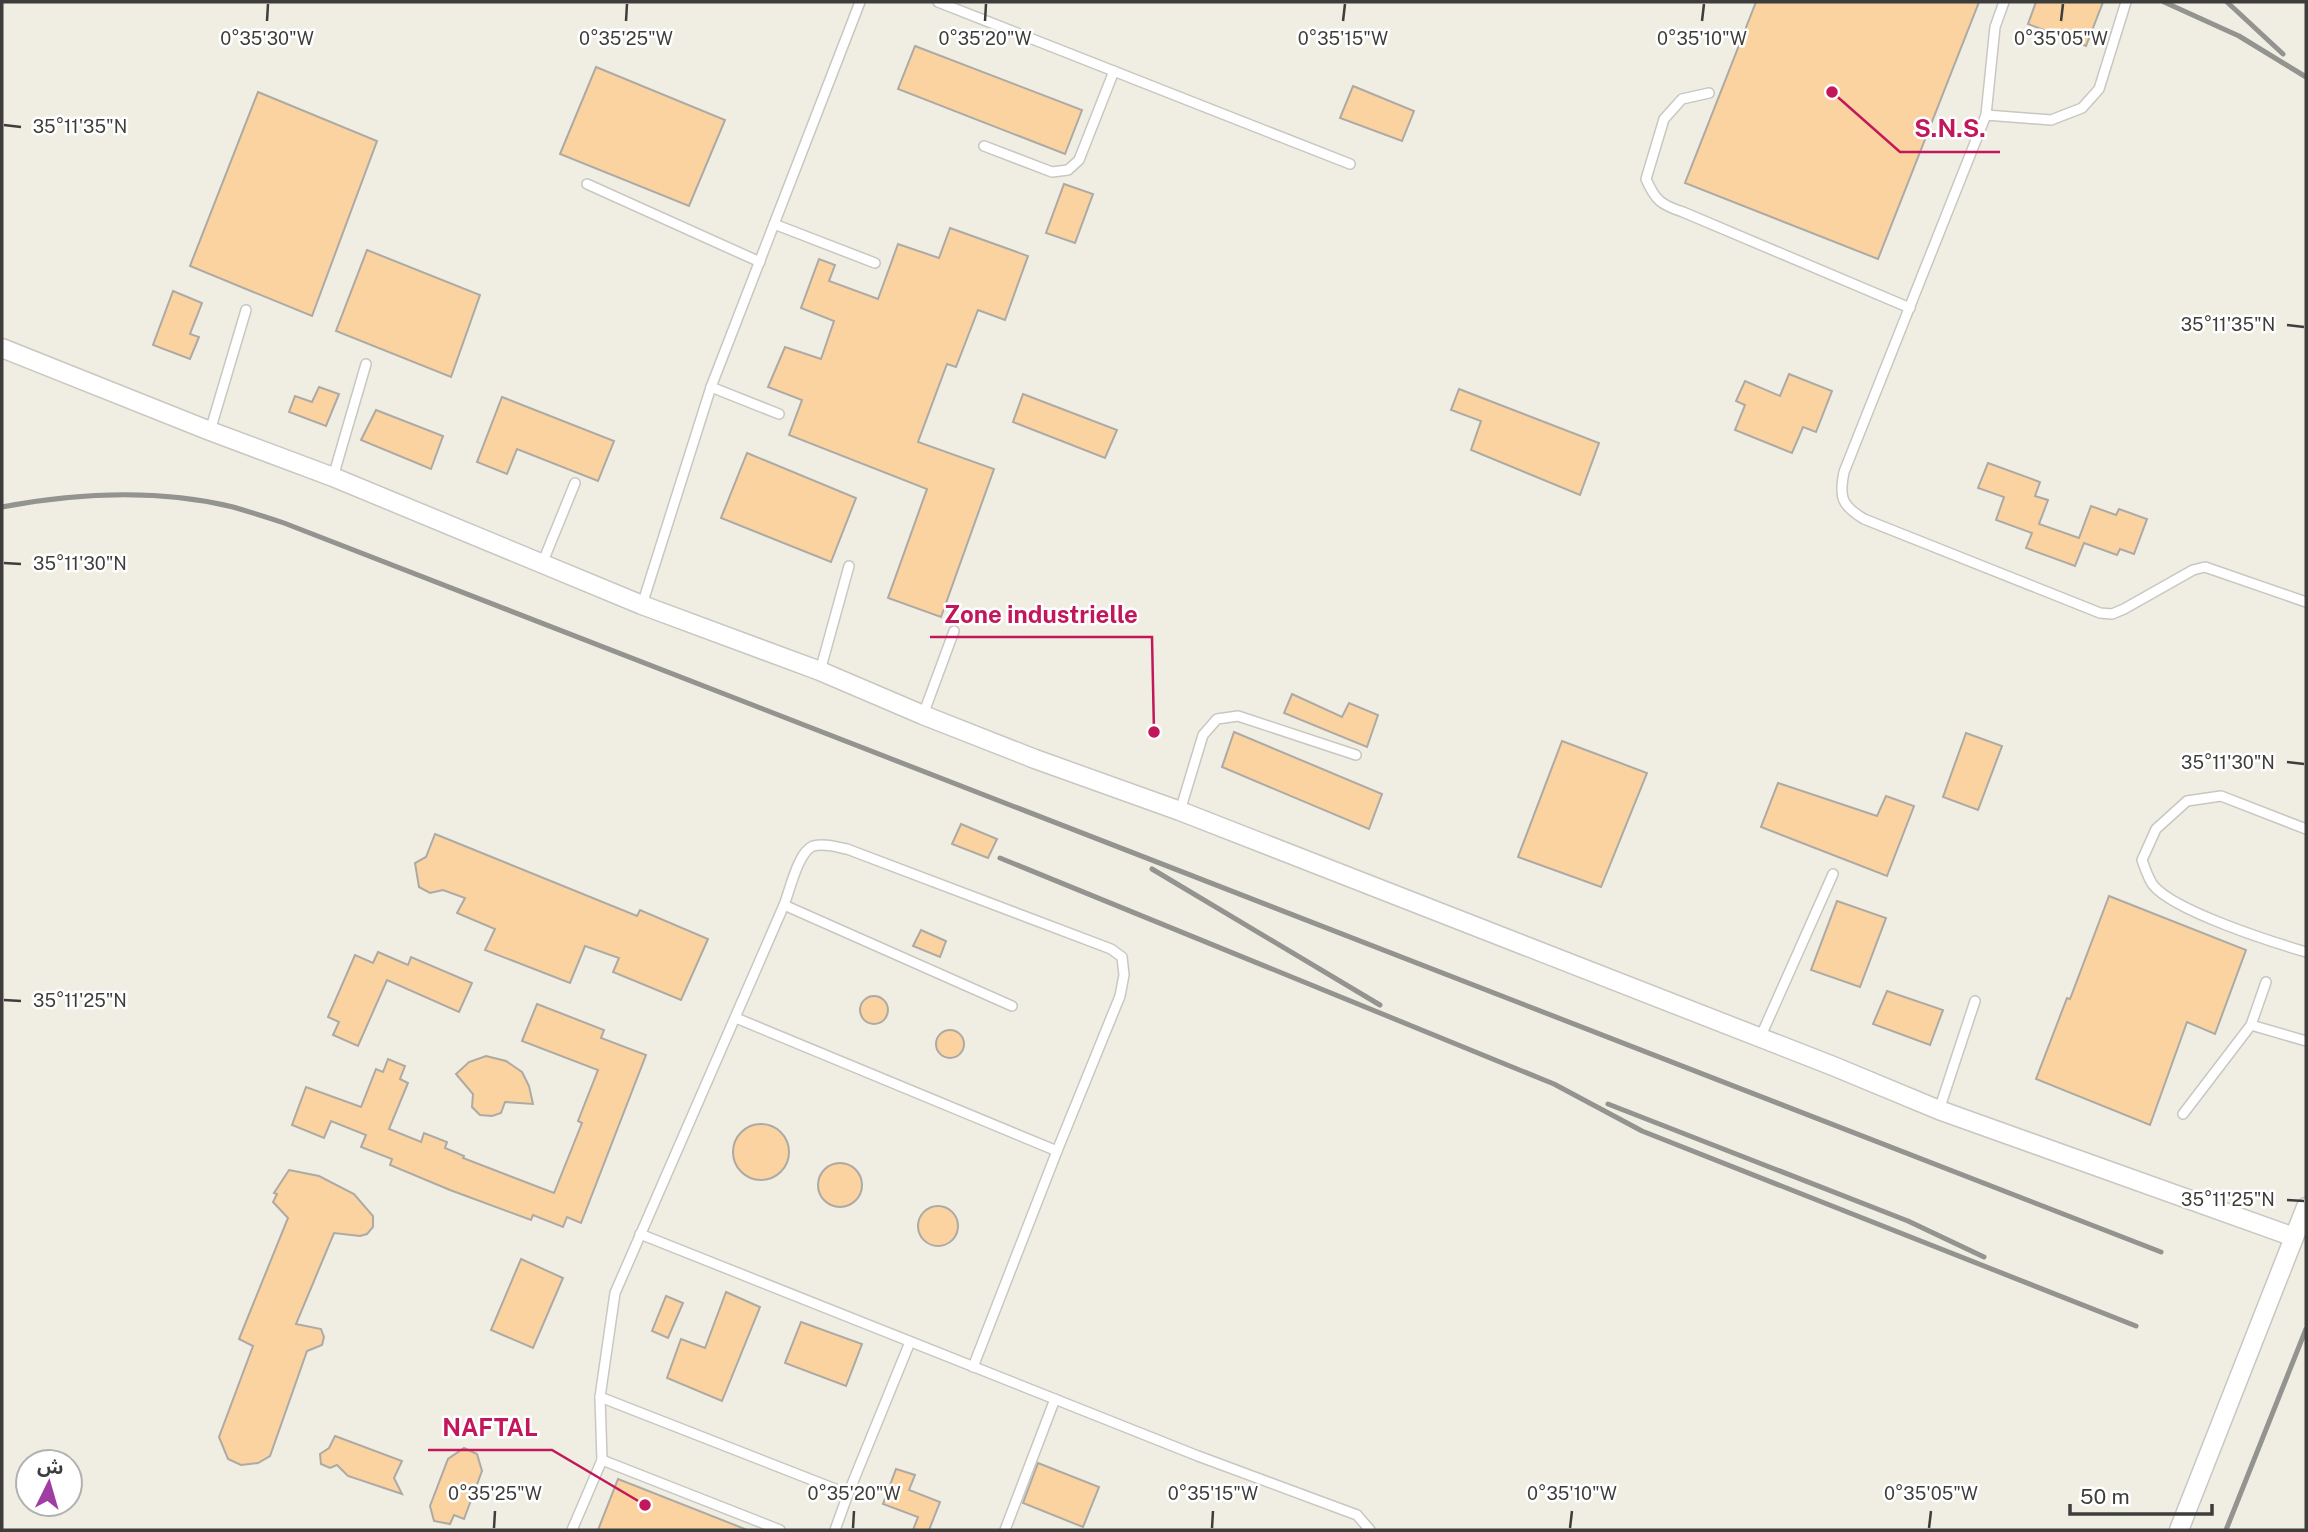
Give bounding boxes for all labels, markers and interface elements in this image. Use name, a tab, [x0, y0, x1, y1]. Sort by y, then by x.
text: 0°35'30"W	[220, 28, 314, 49]
text: 0°35'25"W	[579, 28, 673, 49]
text: 0°35'20"W	[938, 28, 1032, 49]
text: 0°35'15"W	[1298, 28, 1388, 49]
text: 0°35'10"W	[1657, 28, 1747, 49]
text: 0°35'05"W	[2014, 28, 2108, 49]
callout: S.N.S.	[1900, 107, 2000, 152]
text: S.N.S.	[1914, 114, 1986, 142]
text: 35°11'35"N	[33, 116, 127, 137]
text: 35°11'35"N	[2181, 314, 2275, 335]
text: 35°11'30"N	[33, 553, 127, 574]
callout: Zone industrielle	[930, 592, 1152, 637]
text: Zone industrielle	[944, 600, 1138, 628]
text: 35°11'30"N	[2181, 752, 2275, 773]
text: 35°11'25"N	[33, 990, 127, 1011]
text: 35°11'25"N	[2181, 1189, 2275, 1210]
callout: NAFTAL	[428, 1405, 552, 1450]
text: NAFTAL	[442, 1413, 538, 1441]
north arrow	[14, 1448, 84, 1518]
text: ش	[37, 1454, 64, 1478]
scale bar	[2070, 1472, 2212, 1516]
text: 0°35'25"W	[448, 1483, 542, 1504]
text: 0°35'20"W	[807, 1483, 901, 1504]
text: 0°35'15"W	[1168, 1483, 1258, 1504]
text: 0°35'10"W	[1527, 1483, 1617, 1504]
text: 0°35'05"W	[1884, 1483, 1978, 1504]
text: 50 m	[2080, 1484, 2130, 1509]

